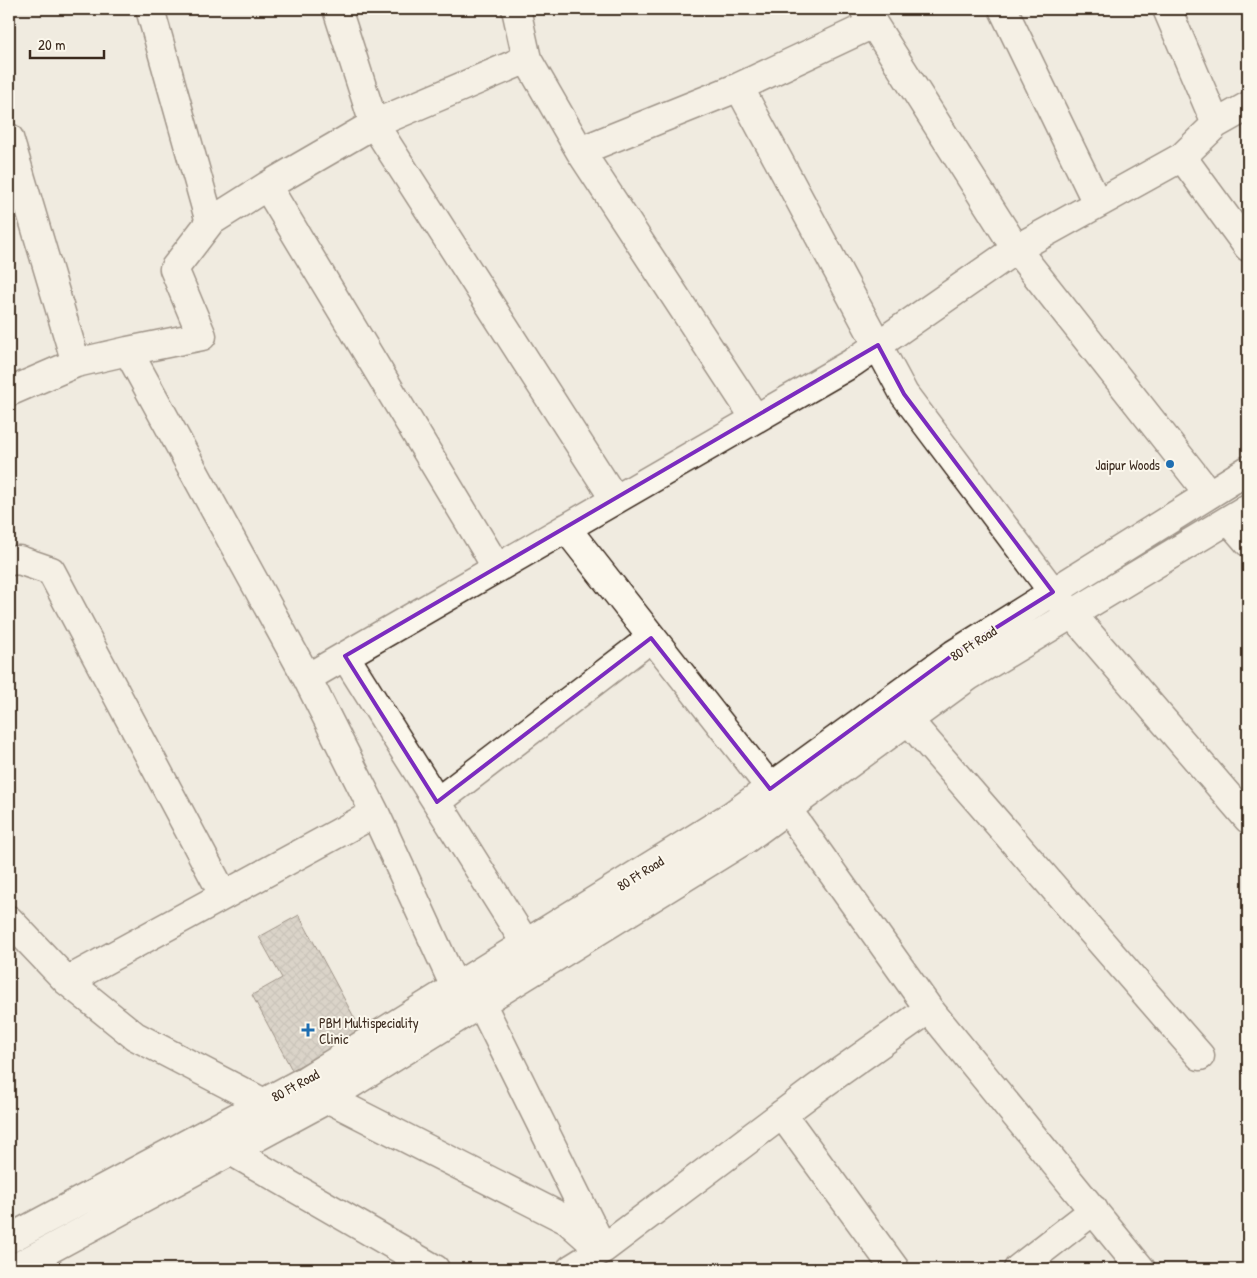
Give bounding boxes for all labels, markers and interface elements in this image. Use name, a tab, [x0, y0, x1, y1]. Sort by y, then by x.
scale bar	[30, 28, 104, 60]
text: 20 m	[38, 34, 65, 55]
place label: Jaipur Woods	[1095, 455, 1160, 475]
marker: Jaipur Woods	[1164, 458, 1176, 470]
street label: 80 Ft Road	[946, 621, 1000, 665]
street label: 80 Ft Road	[613, 851, 667, 895]
place label: PBM Multispeciality Clinic	[319, 1013, 419, 1048]
marker: PBM Multispeciality Clinic	[301, 1023, 315, 1037]
street label: 80 Ft Road	[268, 1064, 323, 1106]

